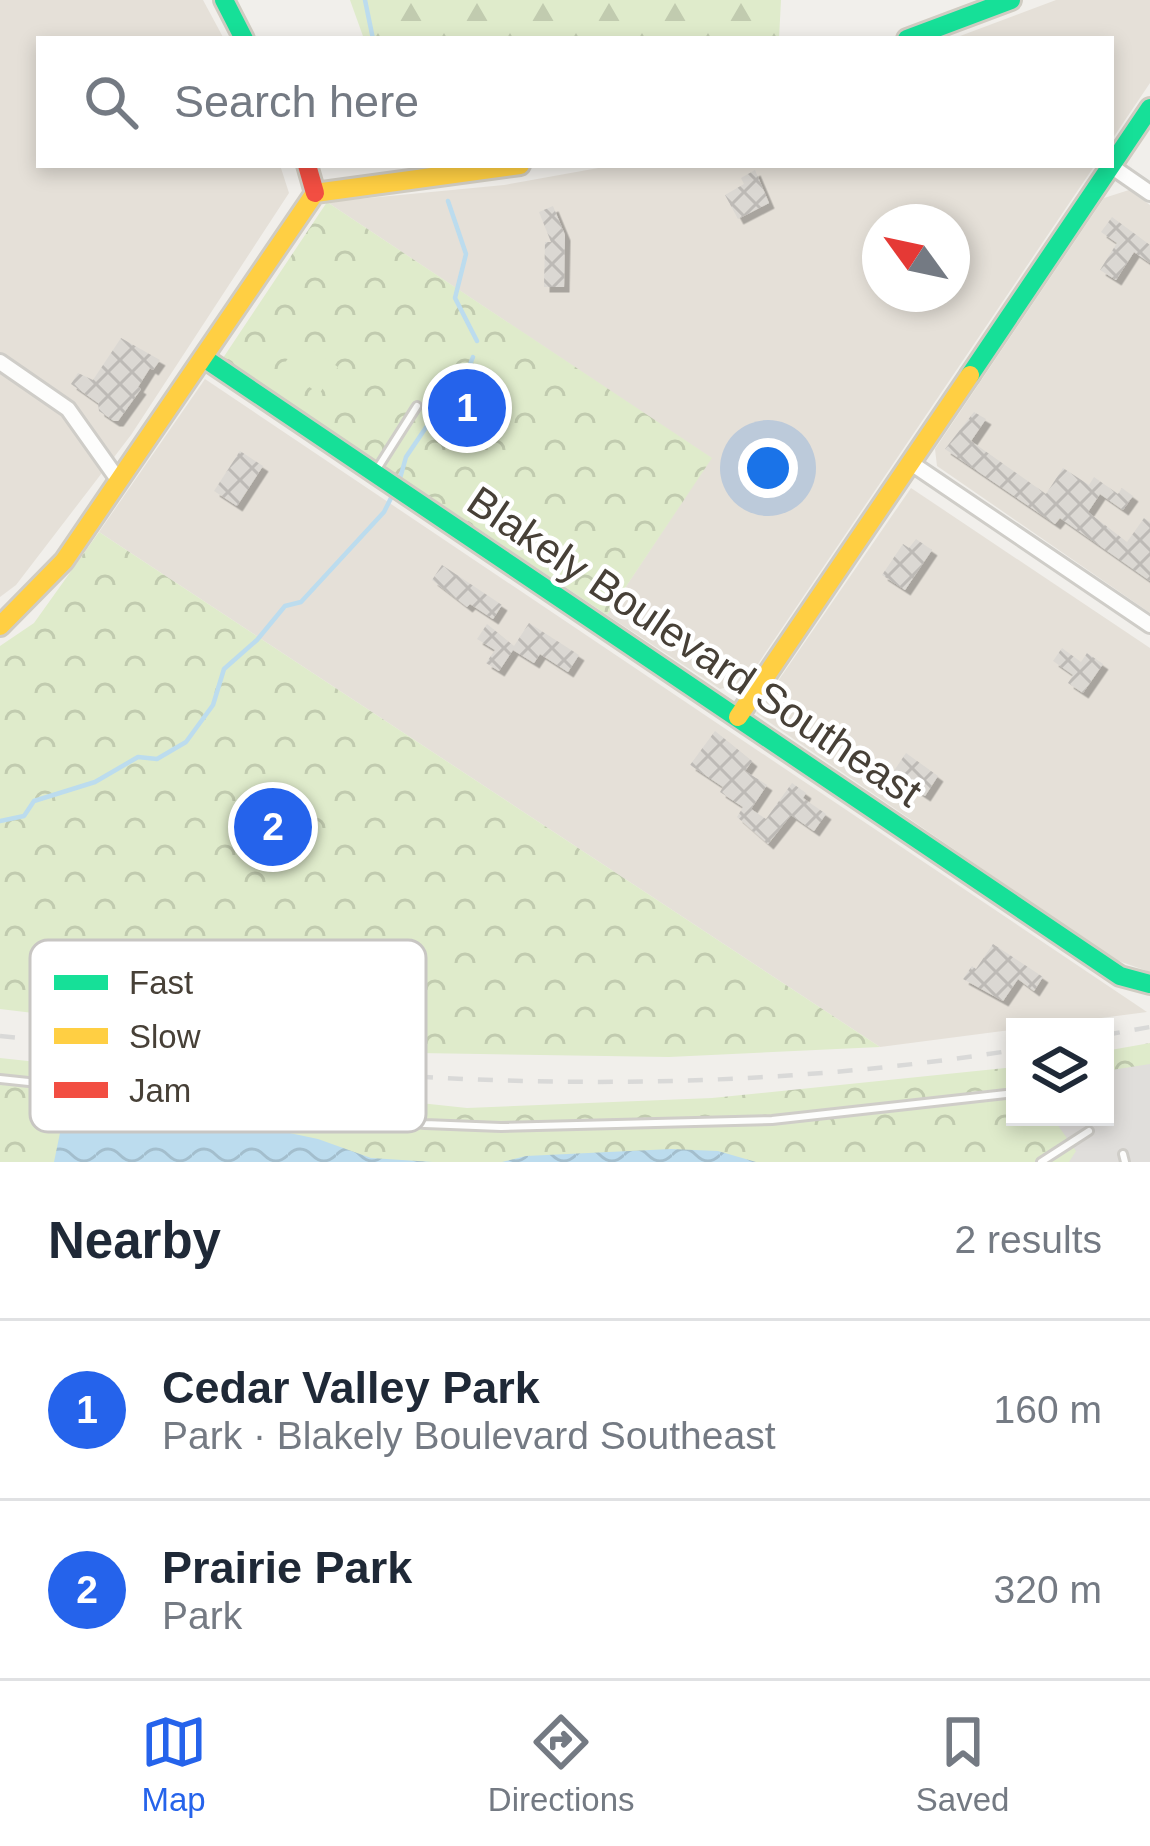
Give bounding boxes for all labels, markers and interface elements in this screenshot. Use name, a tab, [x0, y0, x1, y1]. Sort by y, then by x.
search box	[36, 36, 1114, 168]
icon: search	[78, 69, 144, 135]
text: Search here	[174, 76, 419, 127]
north arrow	[862, 204, 970, 312]
pin: 1	[428, 363, 506, 453]
your location	[738, 438, 798, 498]
street label: Blakely Boulevard Southeast	[459, 477, 931, 816]
pin: 2	[234, 782, 312, 872]
legend	[30, 940, 426, 1132]
text: Fast	[129, 964, 193, 1001]
text: Slow	[129, 1018, 201, 1055]
map controls	[1006, 1018, 1114, 1126]
button: layers	[1006, 1018, 1114, 1126]
text: Jam	[129, 1072, 191, 1109]
text: Nearby	[48, 1212, 221, 1269]
text: 2 results	[955, 1218, 1102, 1261]
text: Cedar Valley Park	[162, 1362, 540, 1413]
text: 1	[76, 1388, 98, 1431]
text: 160 m	[994, 1388, 1102, 1431]
text: Park · Blakely Boulevard Southeast	[162, 1414, 776, 1457]
text: Prairie Park	[162, 1542, 412, 1593]
text: 2	[76, 1568, 98, 1611]
text: 320 m	[994, 1568, 1102, 1611]
text: Park	[162, 1594, 242, 1637]
tab: Map	[141, 1709, 207, 1819]
tab: Directions	[488, 1709, 635, 1819]
tab: Saved	[916, 1709, 1009, 1819]

